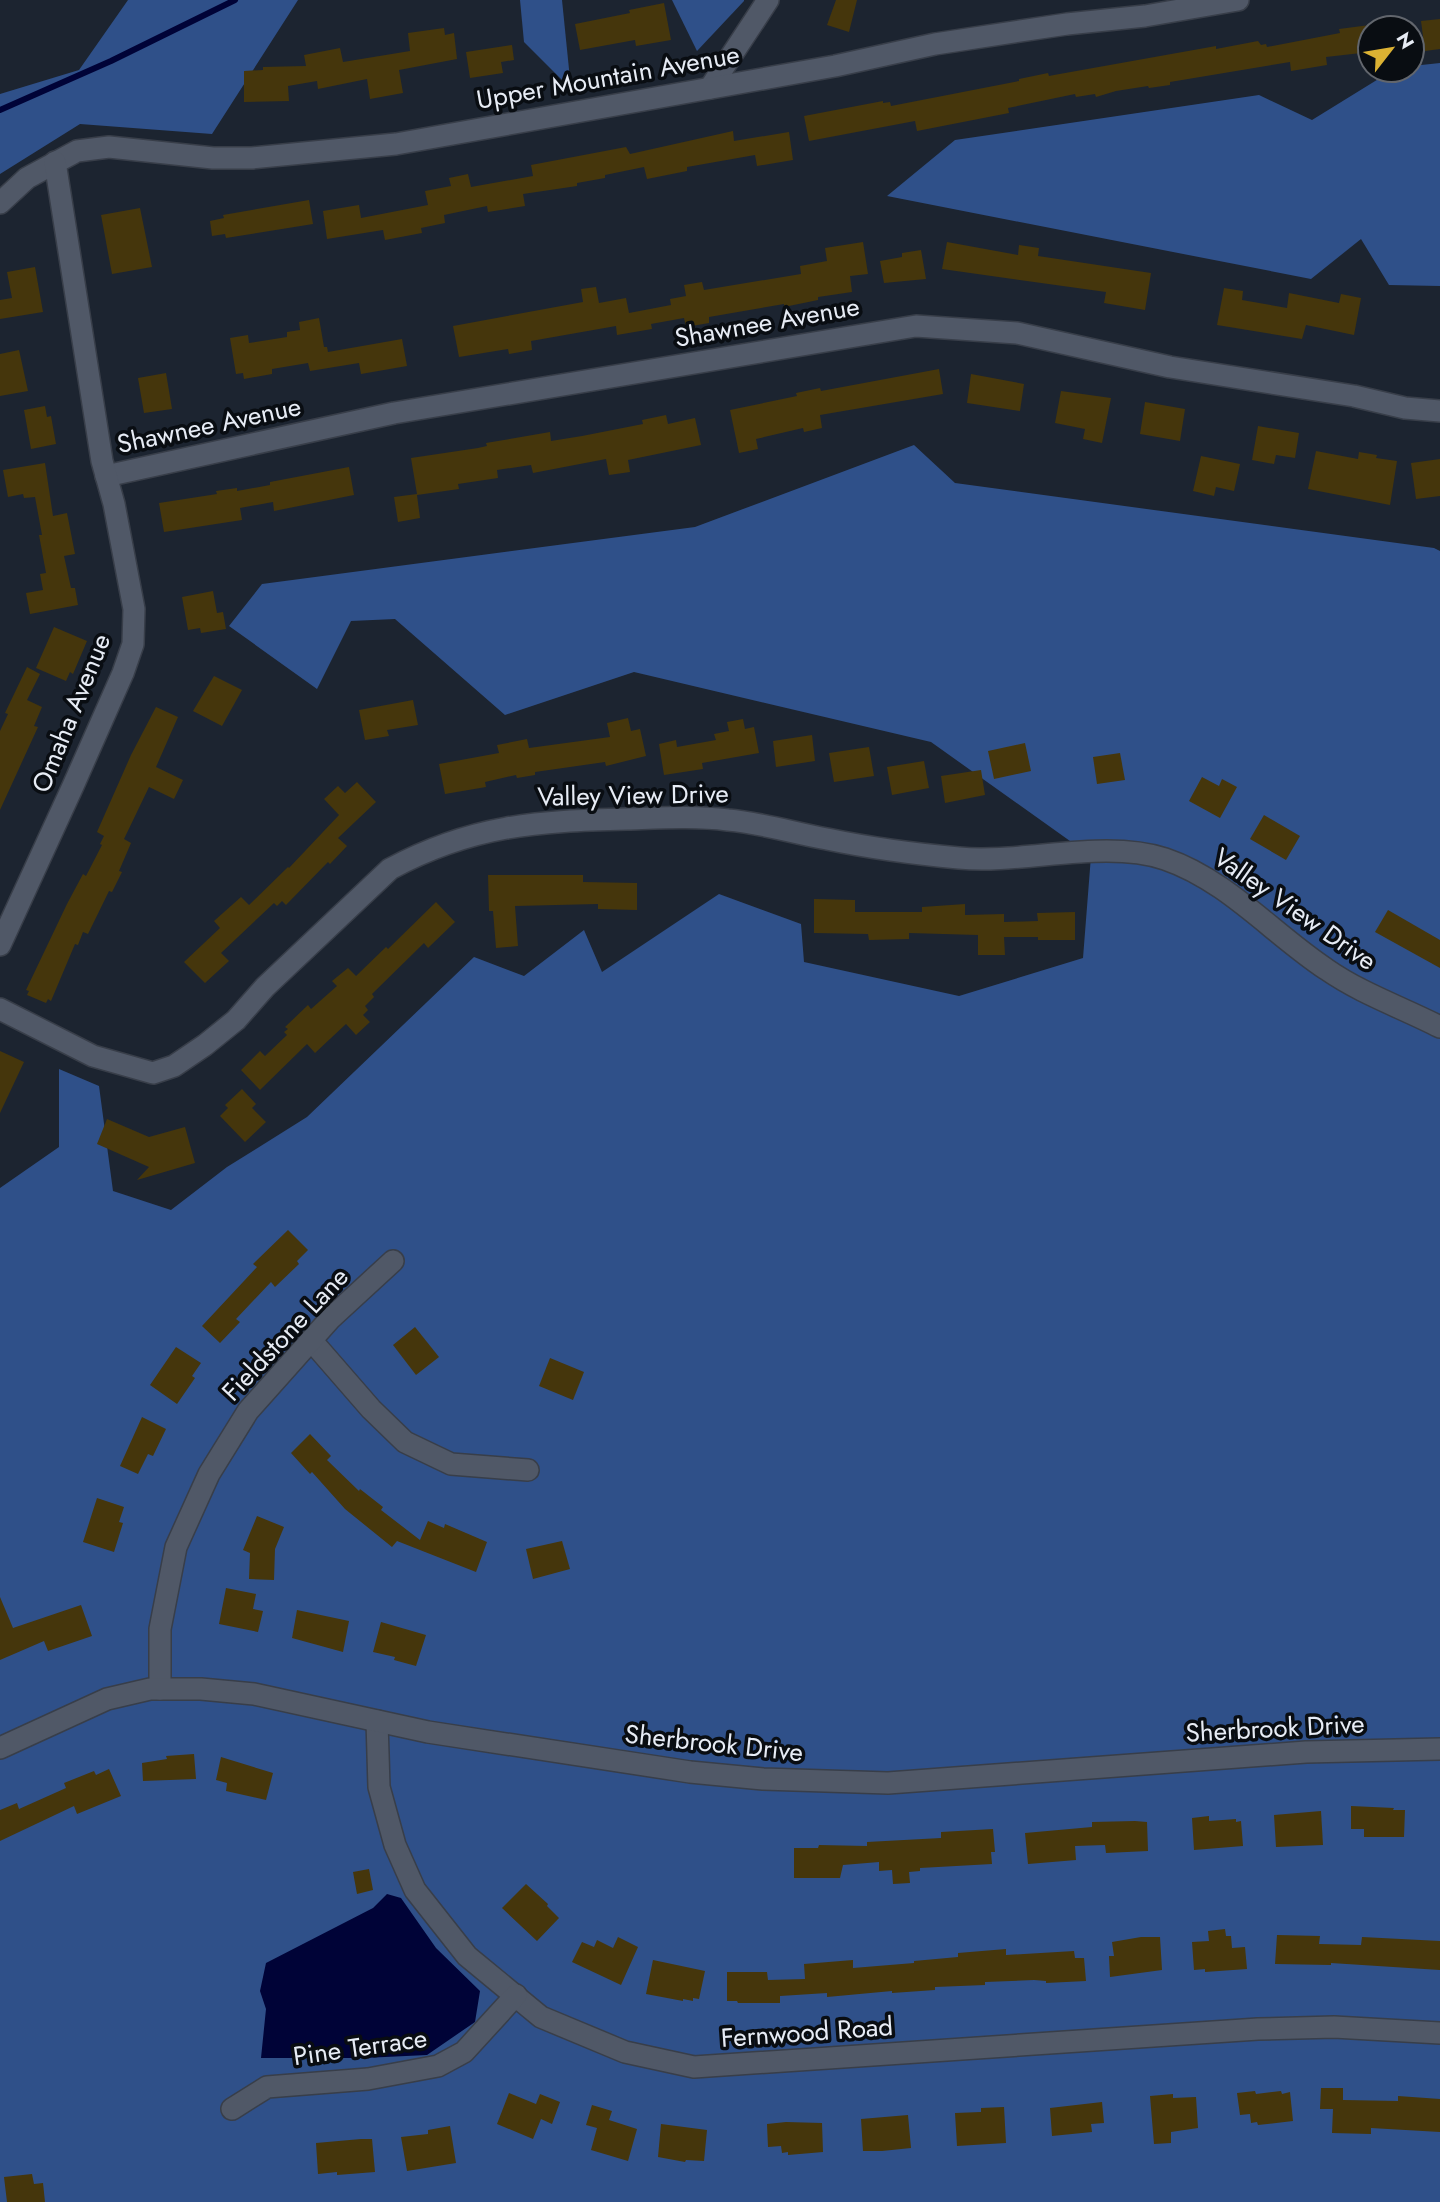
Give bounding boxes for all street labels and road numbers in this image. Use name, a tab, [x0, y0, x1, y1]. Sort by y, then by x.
street label: Upper Mountain Avenue	[473, 35, 743, 119]
street label: Shawnee Avenue	[672, 287, 862, 357]
street label: Shawnee Avenue	[114, 387, 304, 463]
street label: Omaha Avenue	[22, 628, 120, 798]
street label: Valley View Drive	[537, 774, 729, 816]
street label: Valley View Drive	[1206, 839, 1384, 979]
street label: Fieldstone Lane	[213, 1259, 357, 1409]
street label: Sherbrook Drive	[1185, 1704, 1365, 1752]
street label: Sherbrook Drive	[623, 1715, 805, 1771]
street label: Fernwood Road	[720, 2007, 894, 2057]
street label: Pine Terrace	[291, 2019, 429, 2075]

